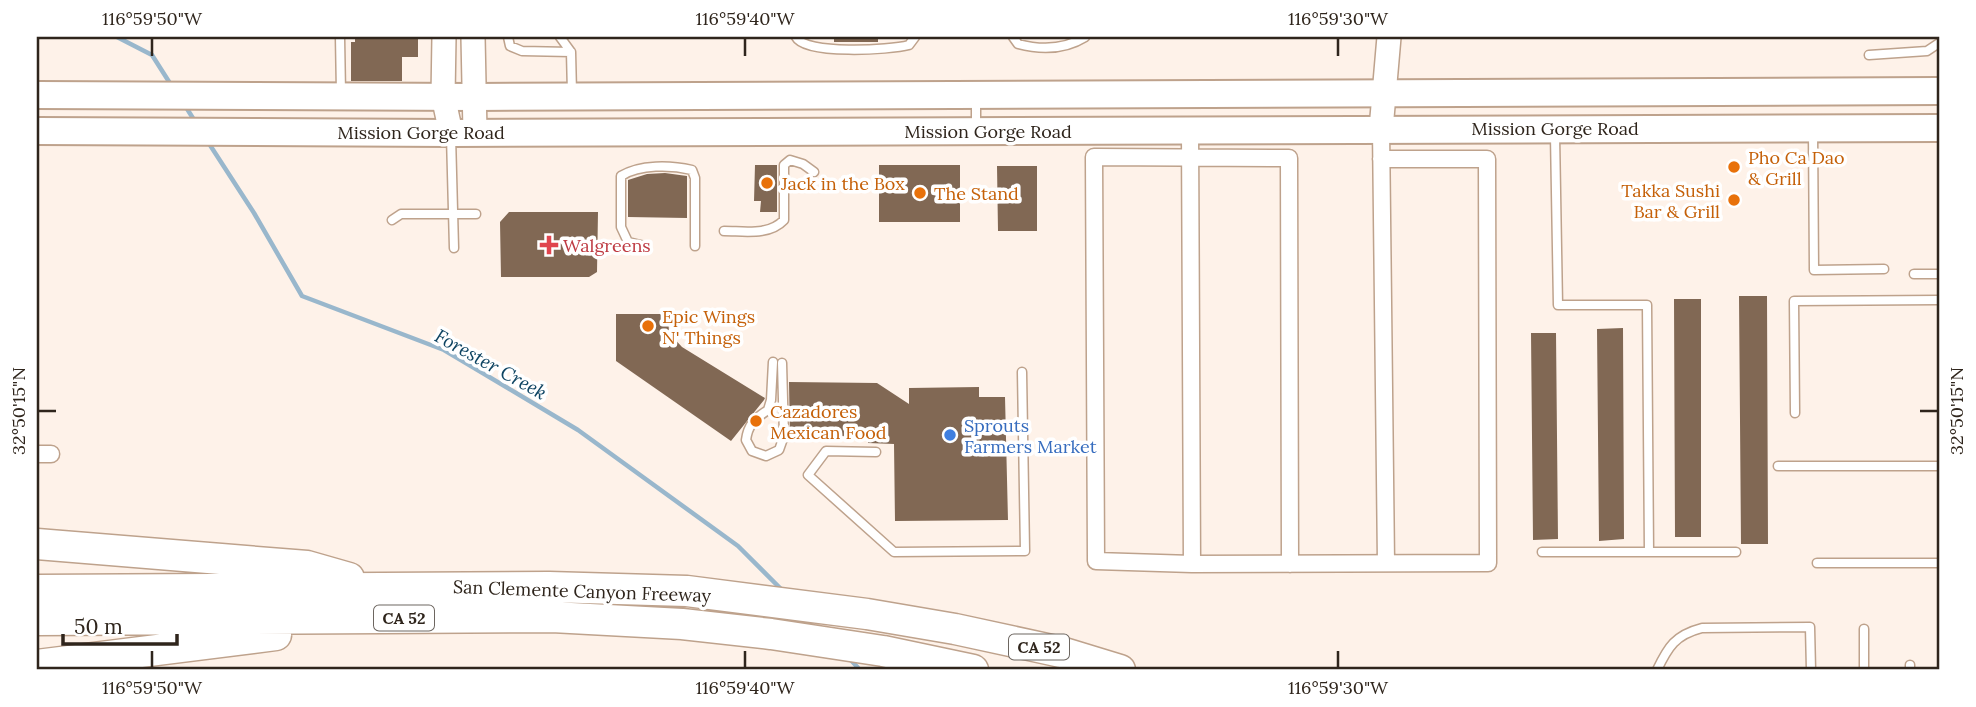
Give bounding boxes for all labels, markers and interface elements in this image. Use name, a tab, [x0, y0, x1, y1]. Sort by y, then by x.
text: 116°59'50"W	[102, 7, 203, 30]
text: 116°59'40"W	[696, 7, 796, 30]
text: 116°59'30"W	[1288, 7, 1389, 30]
street label: Mission Gorge Road	[1471, 117, 1639, 140]
street label: Mission Gorge Road	[904, 120, 1072, 143]
street label: Mission Gorge Road	[337, 121, 505, 144]
place label: Pho Ca Dao & Grill	[1748, 146, 1845, 190]
marker: Pho Ca Dao & Grill	[1726, 159, 1742, 175]
place label: Jack in the Box	[780, 172, 905, 195]
marker: Jack in the Box	[759, 175, 775, 191]
place label: Takka Sushi Bar & Grill	[1621, 179, 1720, 223]
place label: The Stand	[934, 182, 1019, 205]
marker: The Stand	[912, 185, 928, 201]
marker: Takka Sushi Bar & Grill	[1726, 192, 1742, 208]
place label: Walgreens	[563, 234, 651, 257]
marker: Walgreens	[541, 237, 557, 253]
place label: Epic Wings N' Things	[662, 305, 755, 349]
marker: Epic Wings N' Things	[640, 318, 656, 334]
water label: Forester Creek	[431, 323, 551, 405]
text: 32°50'15"N	[7, 367, 30, 455]
text: 32°50'15"N	[1945, 367, 1968, 455]
place label: Cazadores Mexican Food	[770, 400, 887, 444]
marker: Cazadores Mexican Food	[748, 413, 764, 429]
place label: Sprouts Farmers Market	[964, 414, 1097, 458]
marker: Sprouts Farmers Market	[942, 427, 958, 443]
street label: San Clemente Canyon Freeway	[453, 575, 712, 607]
scale bar	[63, 602, 177, 646]
road number: CA 52	[374, 606, 434, 631]
text: 50 m	[74, 613, 123, 640]
road number: CA 52	[1009, 634, 1069, 660]
text: 116°59'50"W	[102, 676, 203, 699]
text: 116°59'40"W	[696, 676, 796, 699]
text: 116°59'30"W	[1288, 676, 1389, 699]

